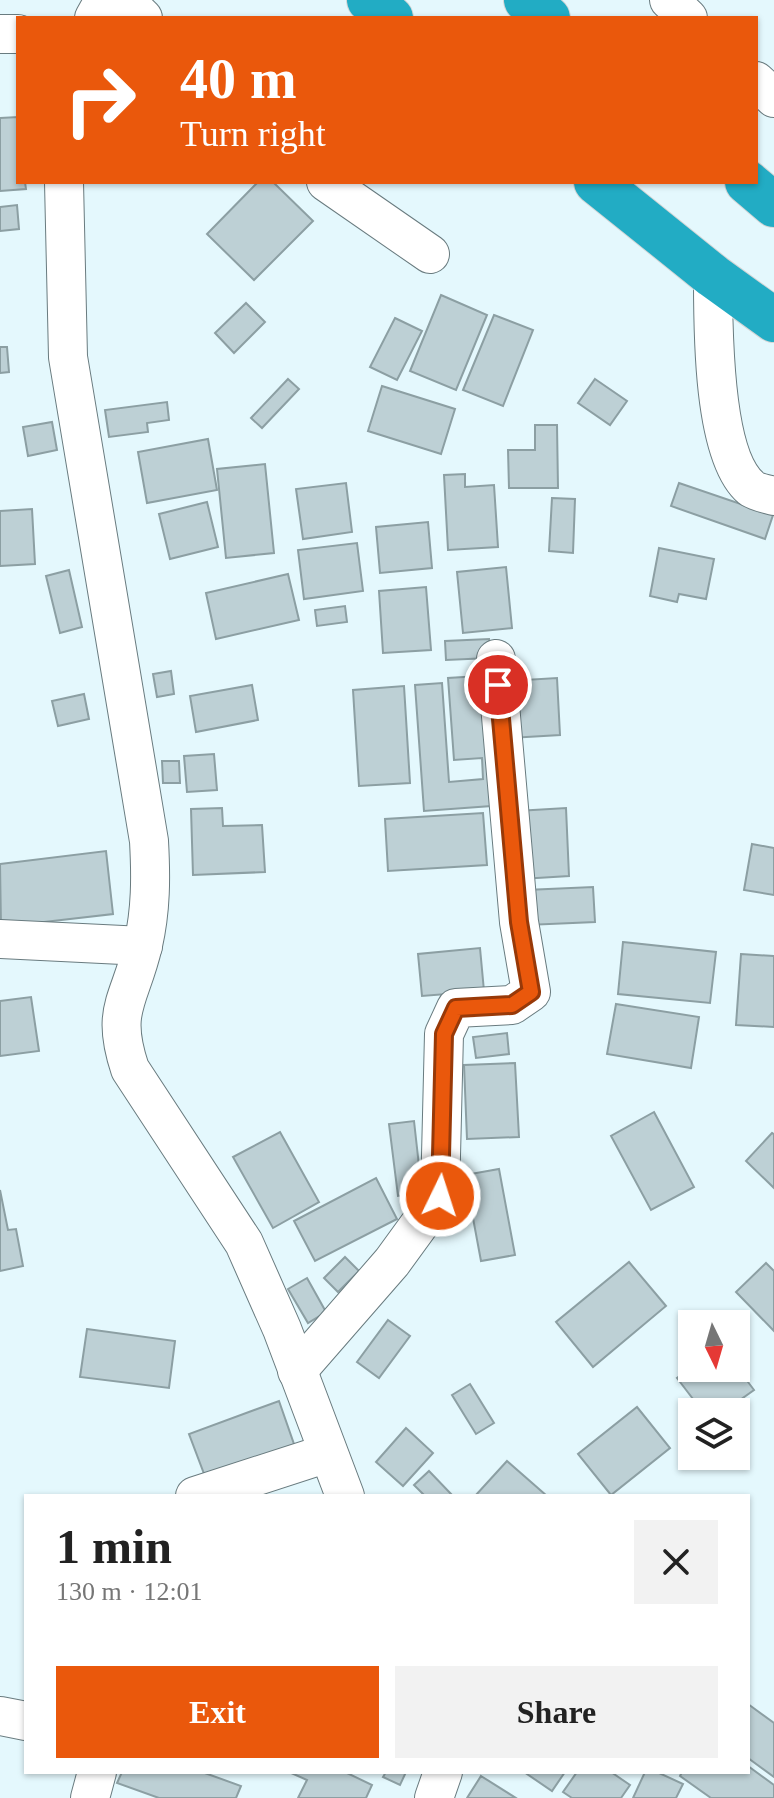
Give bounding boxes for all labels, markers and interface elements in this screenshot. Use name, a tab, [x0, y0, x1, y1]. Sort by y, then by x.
icon: right	[48, 48, 152, 152]
text: 40 m	[180, 48, 297, 110]
text: Turn right	[180, 114, 326, 154]
pin	[464, 651, 532, 719]
icon: arrive	[476, 663, 520, 707]
position arrow	[398, 1154, 482, 1238]
north arrow	[678, 1310, 750, 1382]
map controls	[678, 1310, 750, 1470]
button: layers	[678, 1398, 750, 1470]
text: 1 min	[56, 1520, 172, 1573]
button: close	[634, 1520, 718, 1604]
text: 130 m · 12:01	[56, 1577, 203, 1606]
button: Exit	[56, 1666, 379, 1758]
button: Share	[395, 1666, 718, 1758]

